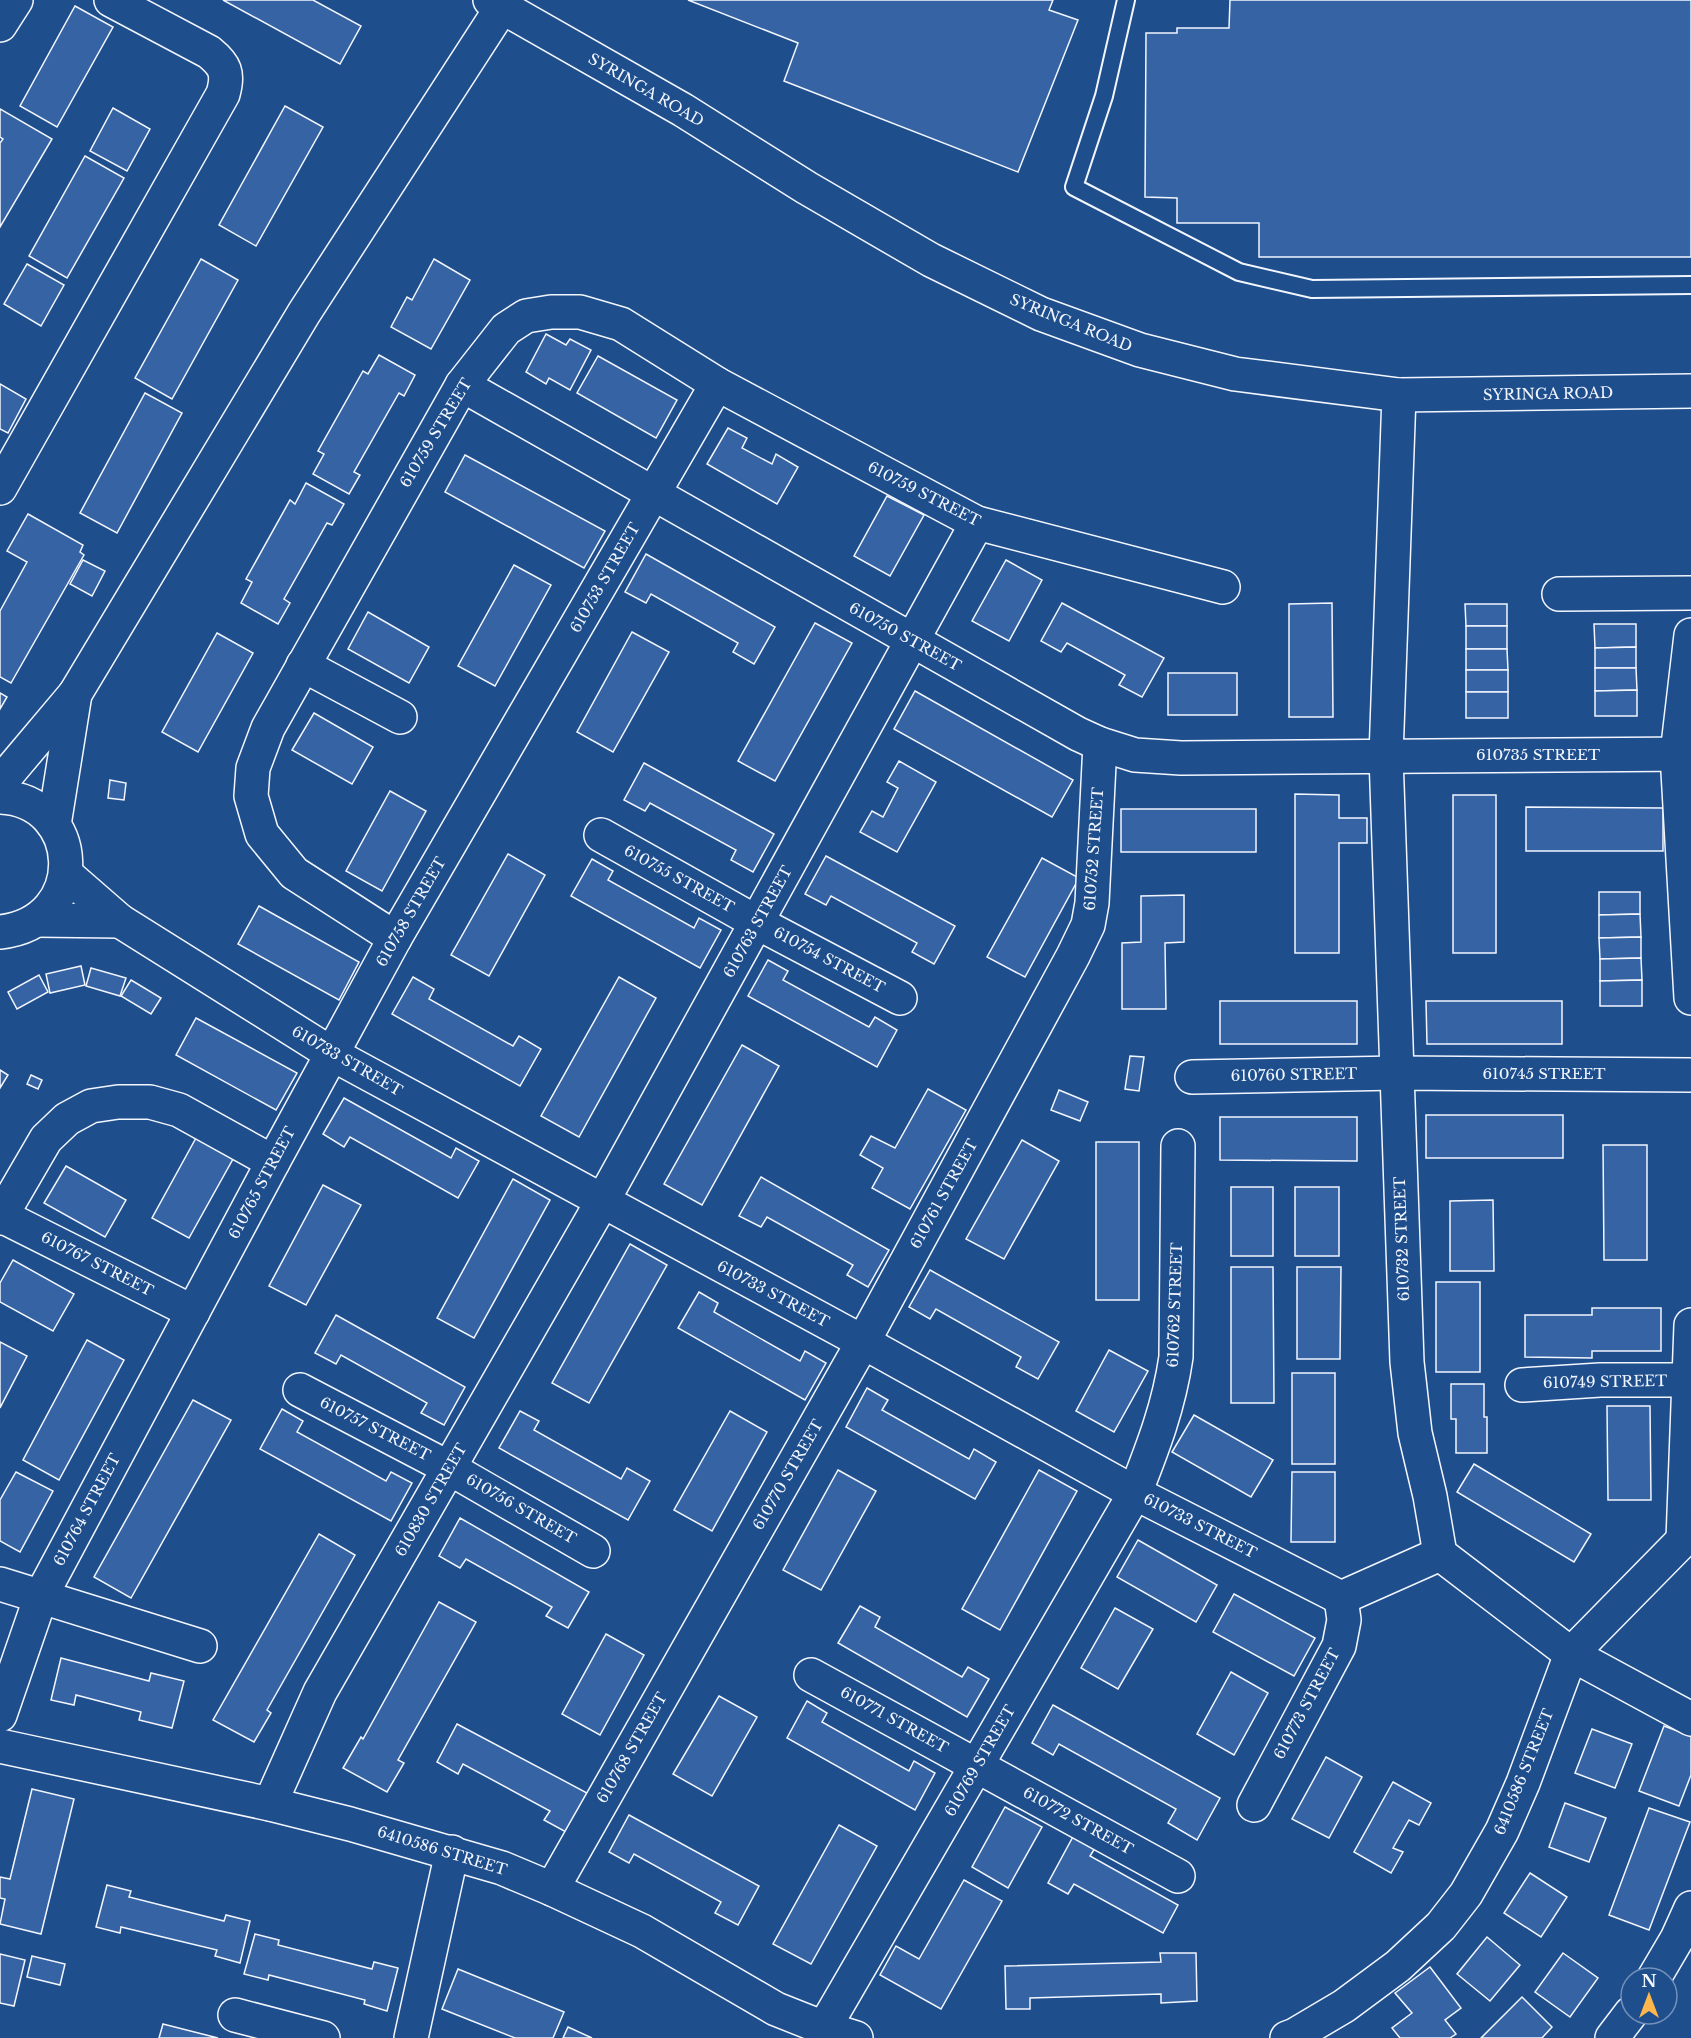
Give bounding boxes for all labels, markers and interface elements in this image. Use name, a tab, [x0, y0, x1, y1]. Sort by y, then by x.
street label: SYRINGA ROAD	[585, 49, 707, 130]
street label: SYRINGA ROAD	[1007, 289, 1135, 356]
street label: 610759 STREET	[395, 375, 476, 491]
street label: SYRINGA ROAD	[1483, 383, 1613, 404]
street label: 610759 STREET	[865, 457, 984, 530]
street label: 610753 STREET	[565, 519, 644, 636]
street label: 610750 STREET	[846, 598, 965, 675]
street label: 610735 STREET	[1476, 745, 1600, 764]
street label: 610752 STREET	[1080, 787, 1107, 911]
street label: 610755 STREET	[621, 840, 738, 917]
street label: 610758 STREET	[371, 854, 450, 970]
street label: 610763 STREET	[719, 862, 796, 981]
street label: 610754 STREET	[770, 922, 888, 997]
street label: 610733 STREET	[289, 1021, 406, 1100]
street label: 610760 STREET	[1231, 1064, 1357, 1085]
street label: 610745 STREET	[1482, 1064, 1606, 1083]
street label: 610765 STREET	[224, 1123, 299, 1242]
street label: 610761 STREET	[906, 1136, 982, 1252]
street label: 610732 STREET	[1390, 1176, 1413, 1302]
street label: 610767 STREET	[38, 1227, 156, 1300]
street label: 610762 STREET	[1163, 1242, 1186, 1368]
street label: 610733 STREET	[714, 1256, 833, 1331]
street label: 610749 STREET	[1543, 1371, 1667, 1392]
street label: 610757 STREET	[317, 1392, 434, 1465]
street label: 610770 STREET	[748, 1416, 827, 1533]
street label: 610830 STREET	[390, 1440, 471, 1560]
street label: 610764 STREET	[49, 1450, 124, 1569]
street label: 610756 STREET	[463, 1469, 580, 1548]
street label: 610733 STREET	[1140, 1489, 1260, 1562]
street label: 610773 STREET	[1269, 1645, 1344, 1762]
street label: 610771 STREET	[837, 1682, 951, 1757]
street label: 610768 STREET	[592, 1689, 671, 1807]
street label: 610769 STREET	[940, 1702, 1019, 1820]
street label: 6410586 STREET	[1490, 1706, 1558, 1838]
street label: 610772 STREET	[1020, 1782, 1137, 1859]
street label: 6410586 STREET	[375, 1822, 509, 1879]
north arrow	[1619, 1966, 1679, 2026]
text: N	[1641, 1971, 1657, 1991]

